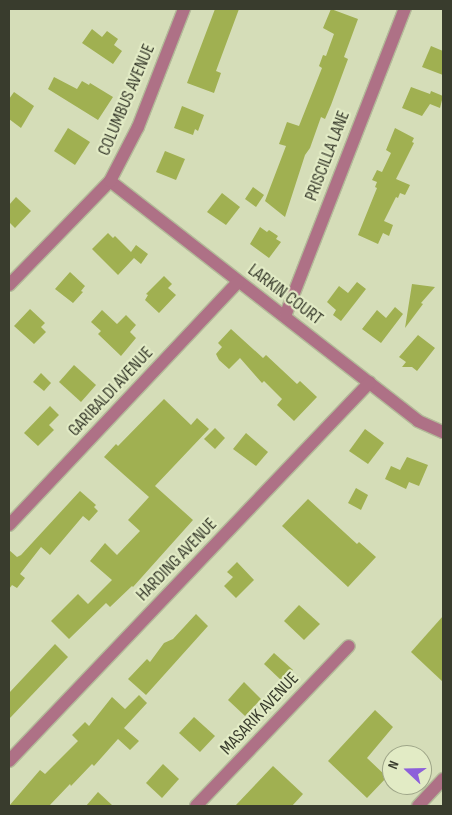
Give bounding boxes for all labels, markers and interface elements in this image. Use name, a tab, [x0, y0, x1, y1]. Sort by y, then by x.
street label: COLUMBUS AVENUE	[94, 41, 160, 159]
street label: PRISCILLA LANE	[301, 108, 355, 204]
street label: LARKIN COURT	[243, 260, 327, 330]
street label: GARIBALDI AVENUE	[64, 343, 158, 441]
street label: HARDING AVENUE	[132, 514, 222, 606]
street label: MASARIK AVENUE	[216, 668, 304, 760]
north arrow	[382, 745, 432, 795]
text: N	[384, 758, 403, 771]

